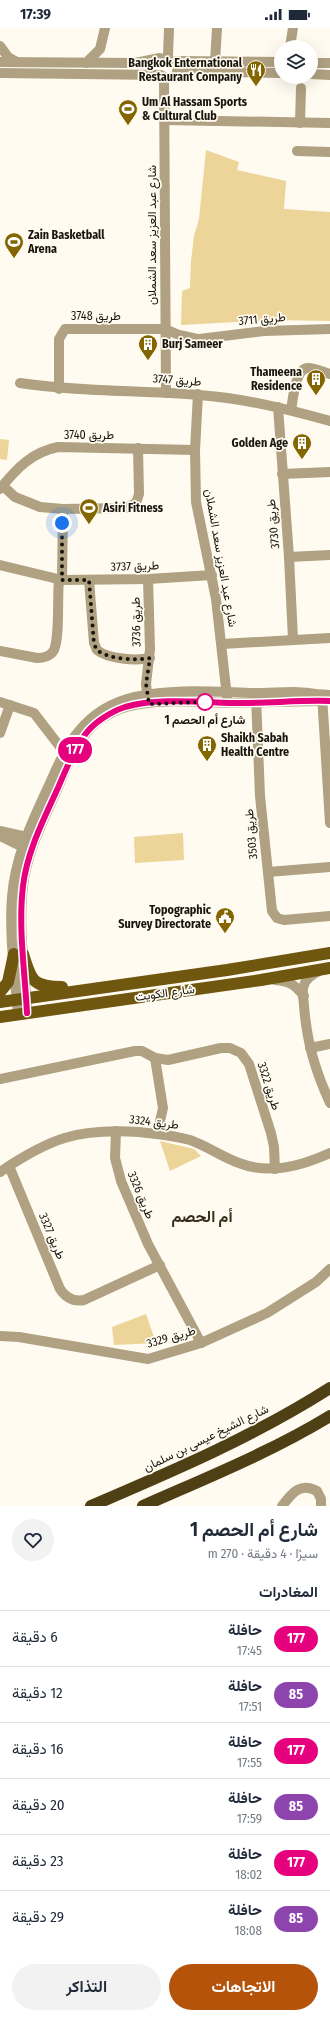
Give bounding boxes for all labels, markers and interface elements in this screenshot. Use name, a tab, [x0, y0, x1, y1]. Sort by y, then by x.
text: 17:39	[20, 5, 51, 23]
map controls	[274, 40, 318, 84]
button: layers	[274, 40, 318, 84]
place label: Bangkok Enternational Restaurant Company	[128, 56, 243, 84]
restaurant icon: Bangkok Enternational Restaurant Company	[245, 59, 267, 87]
place label: Um Al Hassam Sports & Cultural Club	[142, 95, 248, 123]
sports icon: Um Al Hassam Sports & Cultural Club	[117, 98, 139, 126]
street label: شارع عبد العزيز سعد الشملان	[145, 165, 161, 305]
place label: Zain Basketball Arena	[27, 228, 105, 256]
sports icon: Zain Basketball Arena	[3, 231, 25, 259]
street label: طريق 3748	[71, 309, 121, 324]
street label: طريق 3711	[238, 310, 287, 329]
building icon: Burj Sameer	[137, 333, 159, 361]
place label: Burj Sameer	[162, 337, 223, 351]
place label: Thameena Residence	[250, 365, 302, 393]
building icon: Thameena Residence	[305, 368, 327, 396]
street label: طريق 3747	[152, 371, 202, 390]
street label: طريق 3740	[64, 428, 114, 443]
building icon: Golden Age	[291, 432, 313, 460]
place label: Golden Age	[232, 436, 288, 450]
street label: شارع عبد العزيز سعد الشملان	[200, 488, 240, 629]
sports icon: Asiri Fitness	[78, 497, 100, 525]
street label: طريق 3730	[264, 498, 283, 550]
place label: Asiri Fitness	[102, 501, 164, 515]
your location	[52, 513, 72, 533]
street label: طريق 3737	[110, 558, 160, 575]
street label: طريق 3736	[129, 597, 144, 647]
marker: شارع أم الحصم 1	[196, 693, 214, 711]
place label: شارع أم الحصم 1	[165, 713, 246, 728]
place label: Shaikh Sabah Health Centre	[221, 731, 289, 759]
building icon: Shaikh Sabah Health Centre	[196, 734, 218, 762]
line badge: 177	[52, 737, 98, 763]
text: 177	[66, 741, 84, 758]
street label: طريق 3503	[242, 808, 261, 860]
place label: Topographic Survey Directorate	[118, 903, 212, 931]
public building icon: Topographic Survey Directorate	[214, 906, 236, 934]
street label: شارع الكويت	[135, 982, 196, 1006]
street label: طريق 3322	[254, 1060, 283, 1112]
street label: طريق 3324	[128, 1112, 180, 1133]
street label: طريق 3326	[124, 1169, 157, 1221]
district label: أم الحصم	[171, 1207, 233, 1227]
street label: طريق 3327	[35, 1211, 68, 1262]
street label: طريق 3329	[145, 1323, 197, 1352]
street label: شارع الشيخ عيسى بن سلمان	[141, 1402, 272, 1476]
text: شارع أم الحصم 1	[190, 1518, 318, 1541]
button: heart	[12, 1519, 54, 1561]
text: سيرًا · 4 دقيقة · 270 m	[208, 1546, 318, 1561]
text: المغادرات	[259, 1583, 318, 1601]
text: حافلة	[228, 1621, 262, 1639]
text: 6 دقيقة	[12, 1628, 58, 1646]
text: 177	[287, 1630, 305, 1647]
text: 17:45	[237, 1643, 262, 1658]
text: حافلة	[228, 1677, 262, 1695]
text: 12 دقيقة	[12, 1684, 63, 1702]
text: 85	[289, 1686, 303, 1703]
text: 17:51	[238, 1699, 262, 1714]
text: حافلة	[228, 1733, 262, 1751]
text: 16 دقيقة	[12, 1740, 64, 1758]
text: 177	[287, 1742, 305, 1759]
text: 17:55	[237, 1755, 262, 1770]
text: حافلة	[228, 1789, 262, 1807]
text: 20 دقيقة	[12, 1796, 65, 1814]
text: 85	[289, 1798, 303, 1815]
text: 17:59	[237, 1811, 262, 1826]
text: حافلة	[228, 1845, 262, 1863]
text: 23 دقيقة	[12, 1852, 64, 1870]
text: 177	[287, 1854, 305, 1871]
text: 18:02	[235, 1867, 262, 1882]
text: حافلة	[228, 1901, 262, 1919]
text: 29 دقيقة	[12, 1908, 64, 1926]
text: 85	[289, 1910, 303, 1927]
text: 18:08	[234, 1923, 262, 1938]
button: التذاكر	[12, 1964, 161, 2010]
button: الاتجاهات	[169, 1964, 318, 2010]

